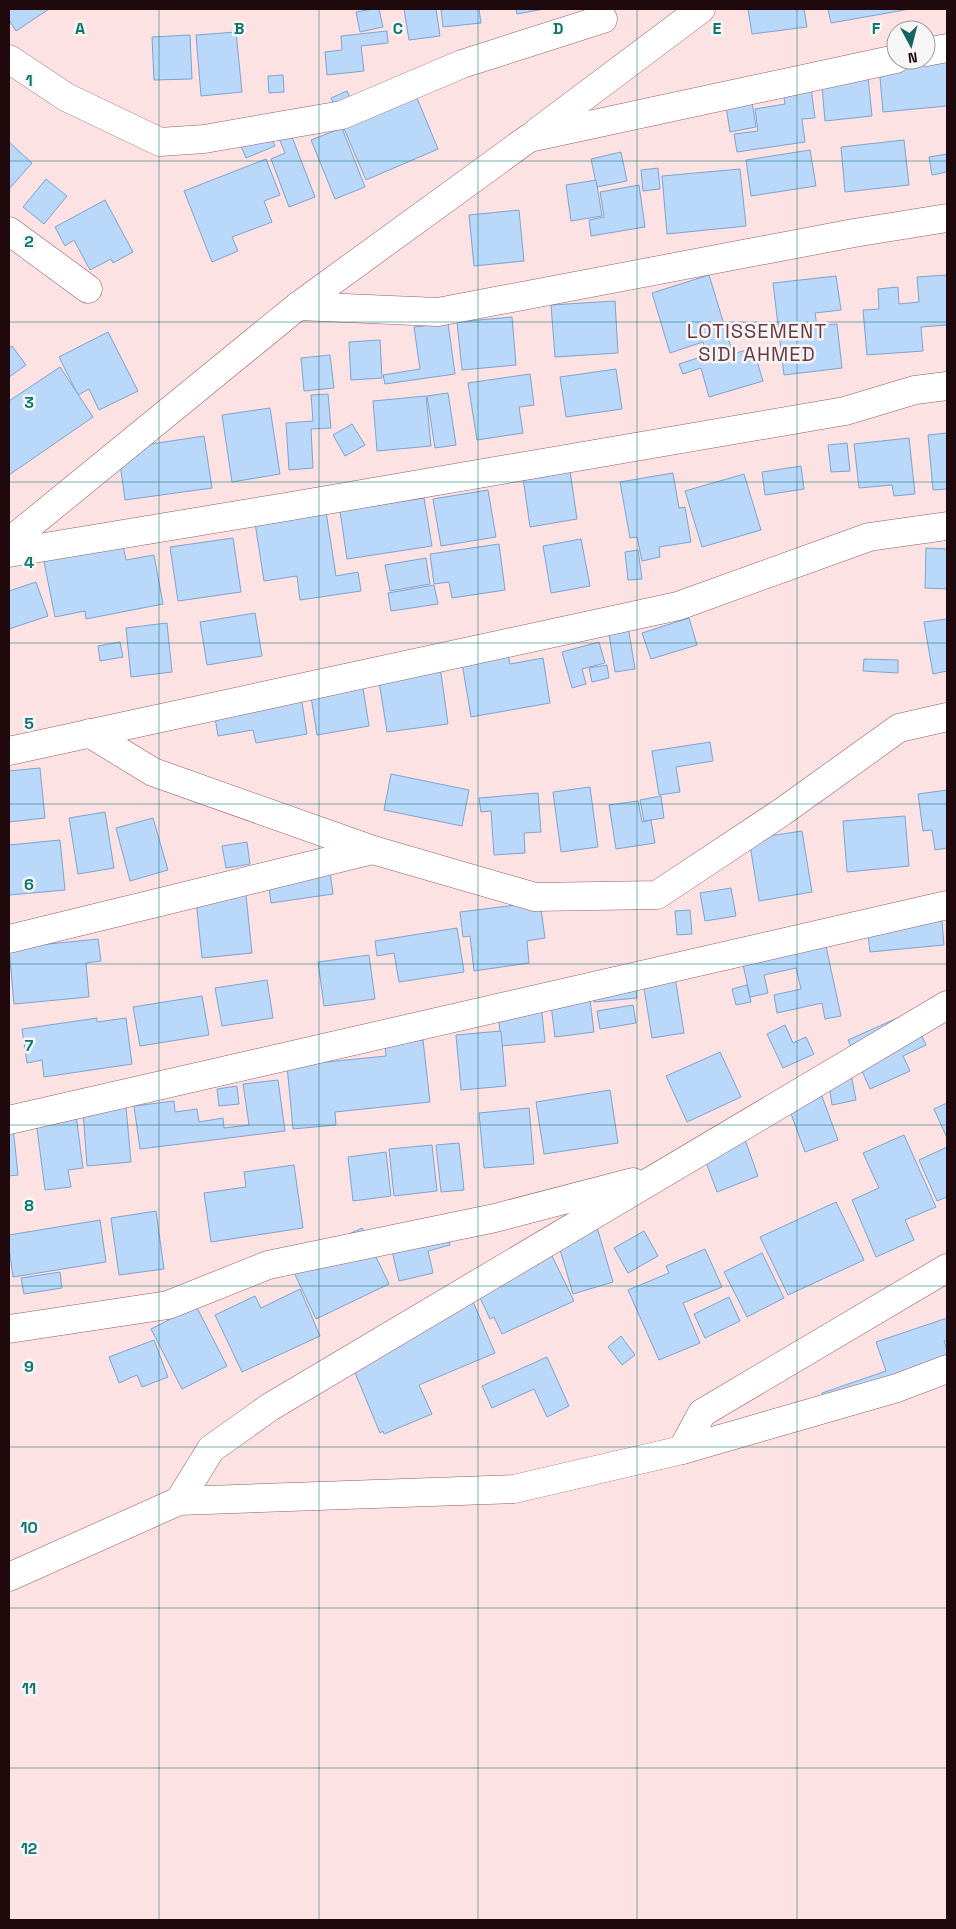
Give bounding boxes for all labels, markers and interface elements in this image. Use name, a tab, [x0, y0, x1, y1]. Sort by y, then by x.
text: A	[75, 18, 85, 39]
text: B	[234, 18, 244, 39]
text: C	[393, 18, 403, 39]
text: D	[553, 18, 563, 39]
text: E	[713, 18, 722, 39]
text: F	[872, 18, 881, 39]
north arrow	[886, 20, 936, 70]
text: N	[907, 48, 918, 67]
text: 1	[25, 70, 33, 91]
text: 2	[24, 231, 34, 252]
district label: LOTISSEMENT SIDI AHMED	[687, 318, 827, 367]
text: 3	[24, 392, 34, 413]
text: 4	[24, 552, 34, 573]
text: 5	[24, 713, 34, 734]
text: 6	[24, 874, 34, 895]
text: 7	[25, 1035, 34, 1056]
text: 8	[24, 1195, 34, 1216]
text: 9	[24, 1356, 34, 1377]
text: 10	[20, 1517, 38, 1538]
text: 11	[22, 1678, 36, 1699]
text: 12	[21, 1838, 37, 1859]

